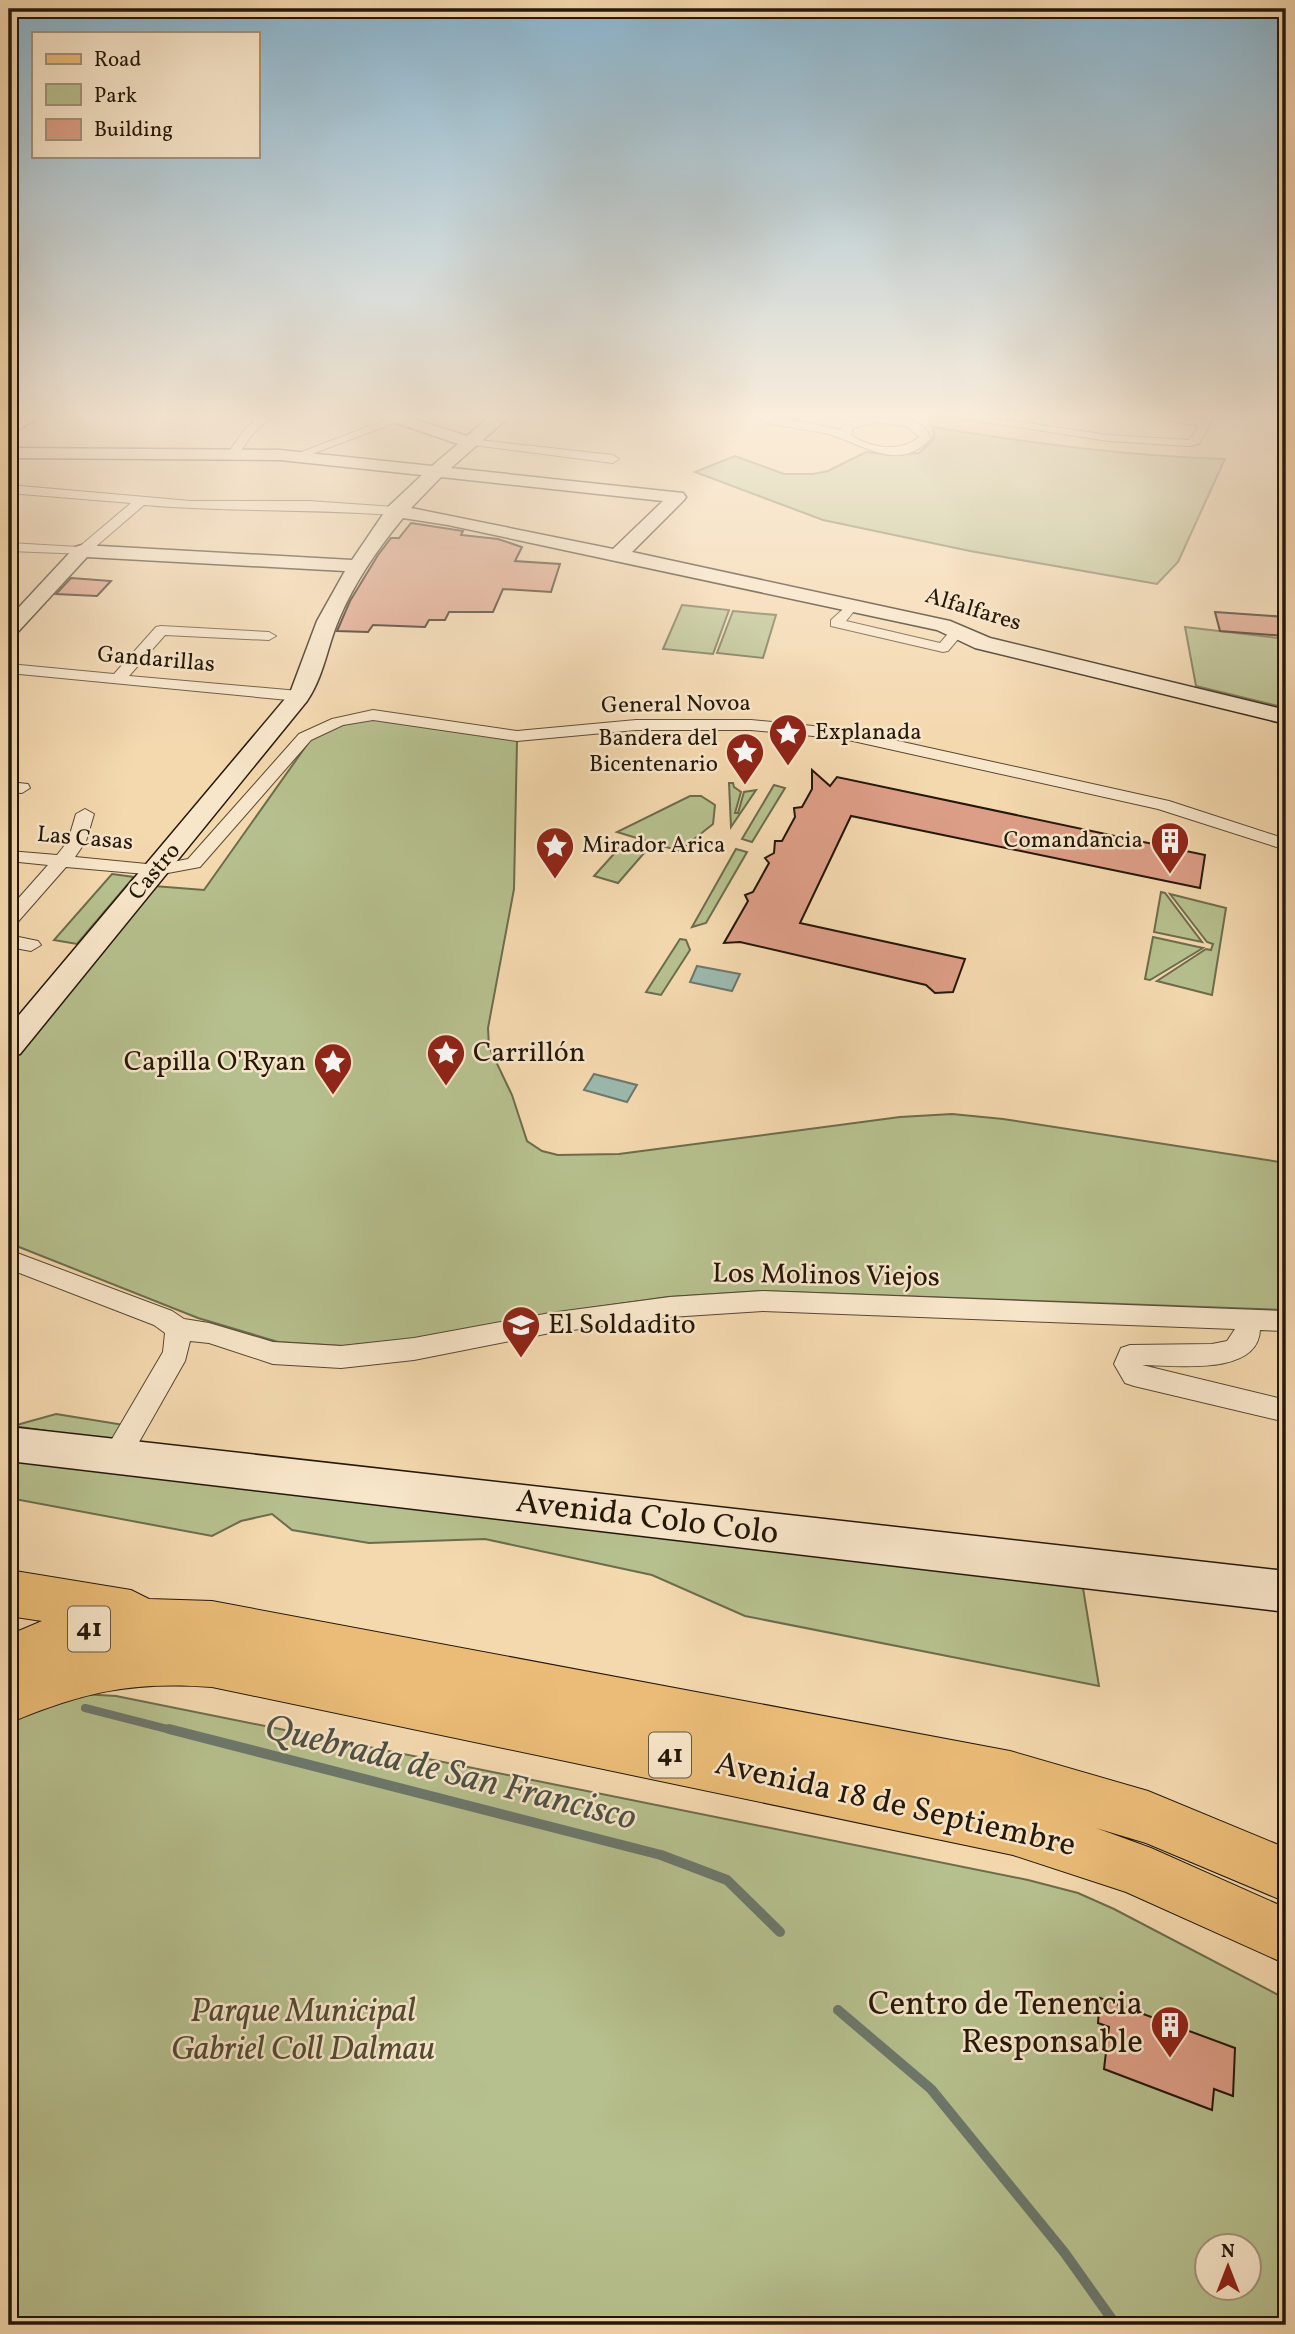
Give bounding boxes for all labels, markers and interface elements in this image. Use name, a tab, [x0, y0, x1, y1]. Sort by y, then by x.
legend	[32, 32, 259, 158]
text: Road	[94, 46, 141, 75]
text: Park	[94, 82, 137, 111]
text: Building	[94, 116, 173, 145]
street label: Alfalfares	[921, 580, 1025, 640]
street label: Gandarillas	[96, 639, 216, 681]
street label: General Novoa	[601, 688, 751, 722]
place icon: Explanada	[767, 712, 809, 767]
place label: Explanada	[815, 717, 922, 749]
place label: Bandera del Bicentenario	[589, 723, 718, 781]
place icon: Bandera del Bicentenario	[724, 731, 766, 786]
street label: Las Casas	[36, 819, 134, 859]
building icon: Comandancia	[1149, 820, 1191, 875]
place icon: Mirador Arica	[534, 825, 576, 880]
place label: Comandancia	[1003, 825, 1143, 857]
place label: Mirador Arica	[582, 830, 725, 862]
street label: Castro	[121, 836, 189, 908]
place icon: Carrillón	[425, 1032, 467, 1087]
place label: Carrillón	[473, 1034, 585, 1073]
place icon: Capilla O'Ryan	[312, 1041, 354, 1096]
place label: Capilla O'Ryan	[124, 1043, 306, 1082]
street label: Los Molinos Viejos	[712, 1255, 940, 1297]
school or university icon: El Soldadito	[500, 1304, 542, 1359]
place label: El Soldadito	[548, 1306, 696, 1345]
street label: Avenida Colo Colo	[513, 1480, 781, 1558]
road number: 41	[68, 1606, 110, 1652]
water label: Quebrada de San Francisco	[259, 1703, 641, 1845]
road number: 41	[649, 1732, 691, 1778]
street label: Avenida 18 de Septiembre	[710, 1742, 1080, 1870]
place label: Centro de Tenencia Responsable	[868, 1983, 1143, 2067]
park label: Parque Municipal Gabriel Coll Dalmau	[171, 1990, 435, 2074]
building icon: Centro de Tenencia Responsable	[1149, 2004, 1191, 2059]
north arrow	[1194, 2232, 1264, 2302]
text: N	[1221, 2239, 1235, 2265]

